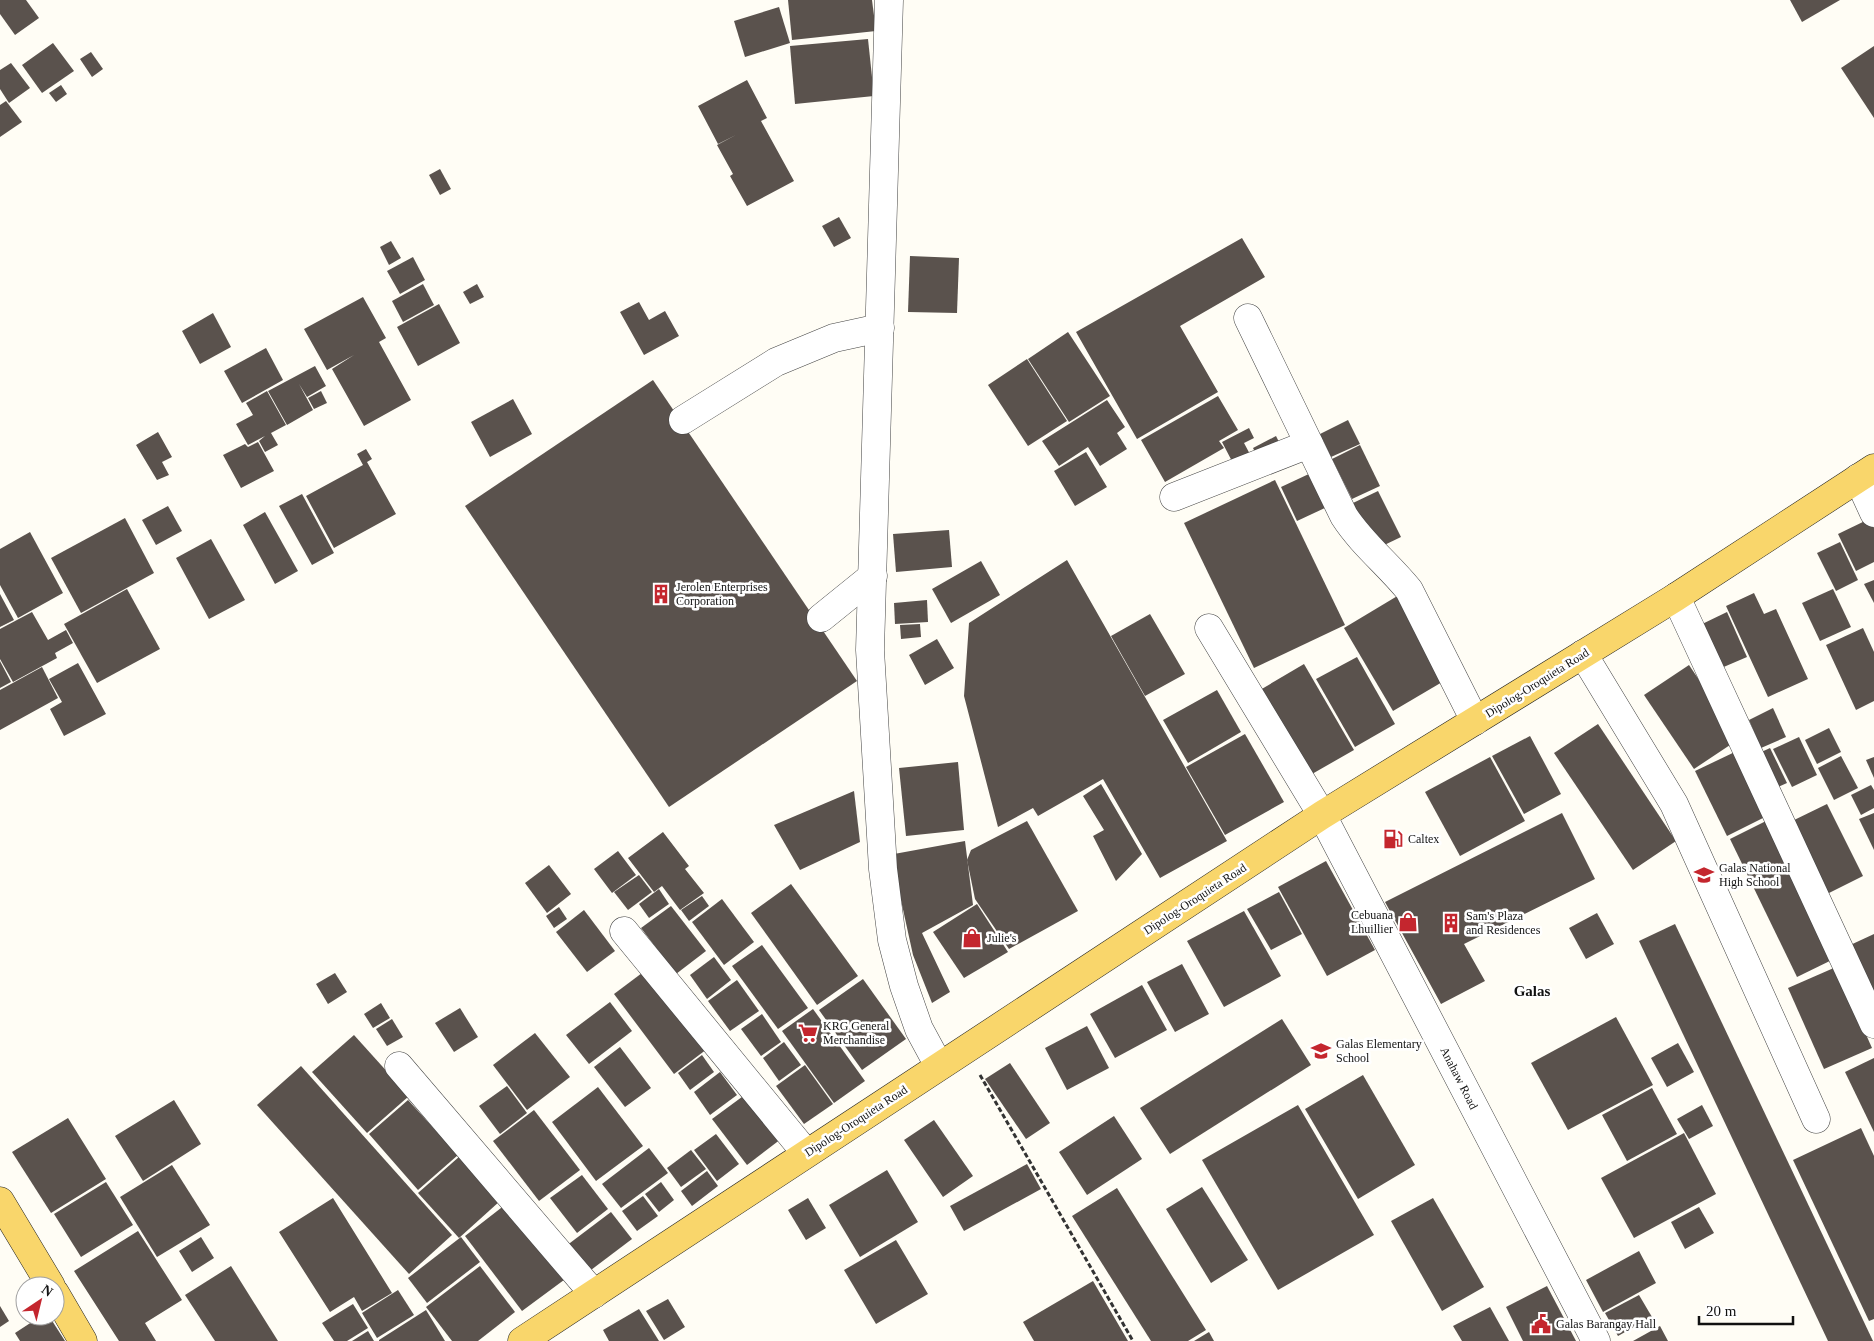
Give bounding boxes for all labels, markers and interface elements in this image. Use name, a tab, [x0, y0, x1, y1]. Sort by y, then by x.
place label: Jerolen Enterprises Corporation	[676, 580, 768, 608]
building icon: Jerolen Enterprises Corporation	[650, 583, 672, 605]
street label: Dipolog-Oroquieta Road	[1483, 645, 1591, 721]
fuel station icon: Caltex	[1382, 828, 1404, 850]
place label: Caltex	[1408, 832, 1439, 846]
street label: Dipolog-Oroquieta Road	[1141, 861, 1249, 937]
place label: Galas National High School	[1719, 861, 1791, 889]
school or university icon: Galas National High School	[1693, 864, 1715, 886]
place label: Cebuana Lhuillier	[1351, 908, 1394, 936]
place label: Sam's Plaza and Residences	[1466, 909, 1541, 937]
shop icon: Cebuana Lhuillier	[1397, 911, 1419, 933]
building icon: Sam's Plaza and Residences	[1440, 912, 1462, 934]
shop icon: Julie's	[961, 927, 983, 949]
place label: Julie's	[987, 931, 1017, 945]
district label: Galas	[1514, 983, 1550, 999]
place label: KRG General Merchandise	[823, 1019, 890, 1047]
supermarket icon: KRG General Merchandise	[797, 1022, 819, 1044]
place label: Galas Elementary School	[1336, 1037, 1422, 1065]
school or university icon: Galas Elementary School	[1310, 1040, 1332, 1062]
street label: Anahaw Road	[1437, 1044, 1481, 1112]
street label: Dipolog-Oroquieta Road	[802, 1083, 910, 1159]
north arrow	[15, 1276, 65, 1326]
text: N	[39, 1282, 56, 1300]
scale bar	[1699, 1294, 1793, 1326]
text: 20 m	[1706, 1303, 1737, 1319]
public building icon: Galas Barangay Hall	[1530, 1313, 1552, 1335]
place label: Galas Barangay Hall	[1556, 1317, 1657, 1331]

